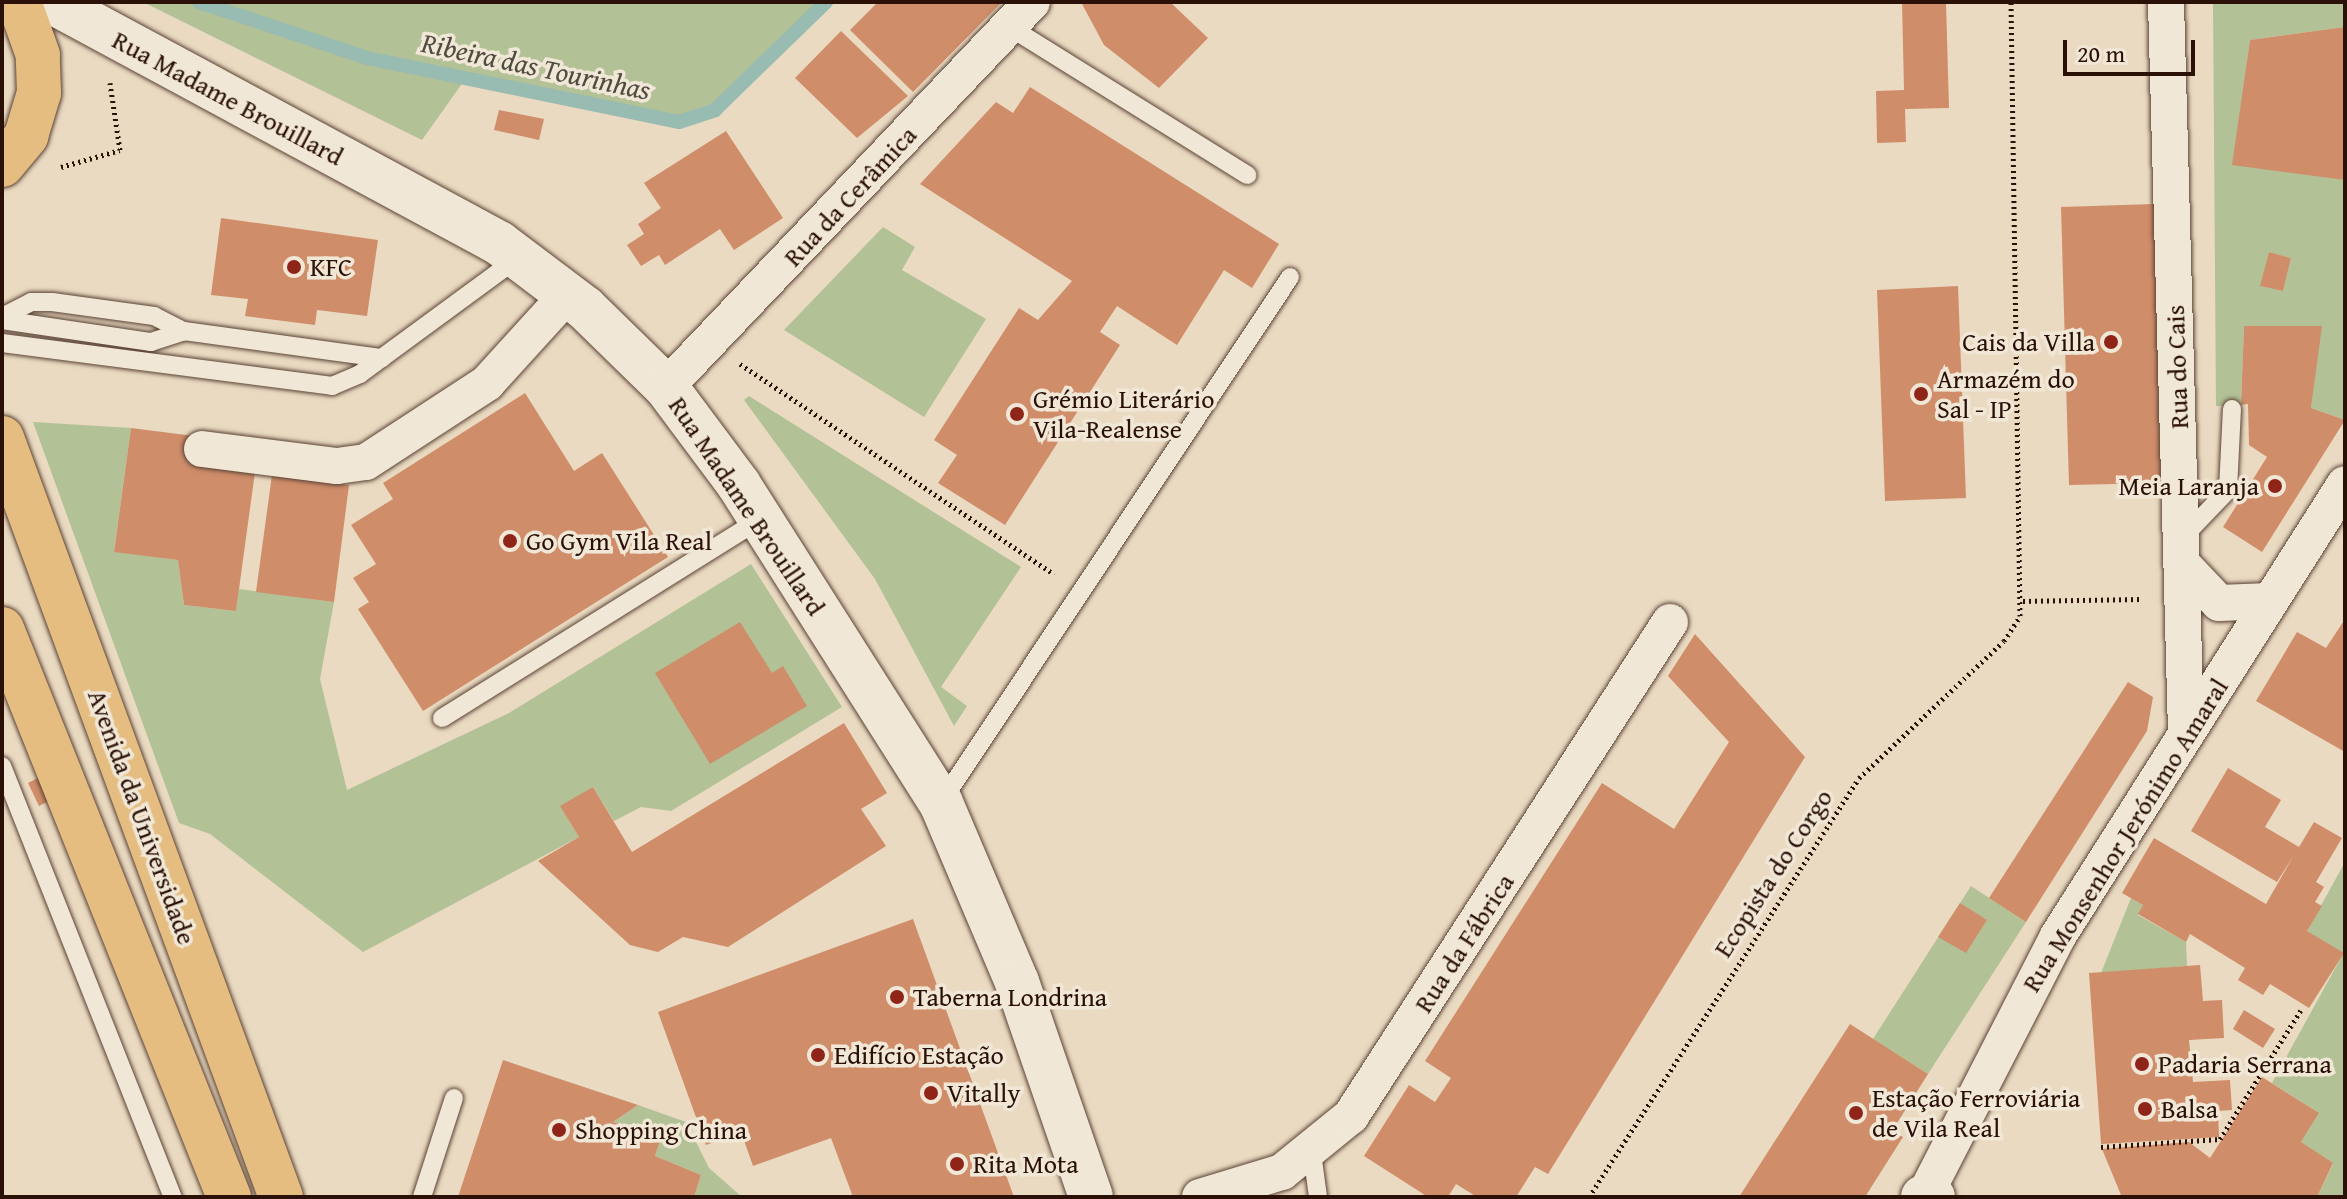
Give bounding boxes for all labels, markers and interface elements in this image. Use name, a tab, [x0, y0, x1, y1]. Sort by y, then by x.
street label: Rua Madame Brouillard	[107, 24, 349, 172]
scale bar	[2067, 24, 2199, 74]
water label: Ribeira das Tourinhas	[418, 25, 654, 107]
text: 20 m	[2077, 36, 2125, 71]
street label: Rua da Cerâmica	[777, 119, 923, 273]
place label: KFC	[310, 251, 352, 283]
marker: KFC	[285, 258, 303, 276]
street label: Rua do Cais	[2159, 305, 2195, 429]
place label: Cais da Villa	[1962, 326, 2095, 358]
marker: Cais da Villa	[2102, 333, 2120, 351]
place label: Armazém do Sal - IP	[1937, 363, 2075, 424]
place label: Grémio Literário Vila-Realense	[1033, 383, 1214, 444]
marker: Armazém do Sal - IP	[1912, 385, 1930, 403]
street label: Rua Madame Brouillard	[662, 391, 832, 621]
marker: Grémio Literário Vila-Realense	[1008, 405, 1026, 423]
place label: Meia Laranja	[2119, 470, 2259, 502]
marker: Meia Laranja	[2266, 477, 2284, 495]
place label: Go Gym Vila Real	[526, 525, 712, 557]
marker: Go Gym Vila Real	[501, 532, 519, 550]
street label: Rua Monsenhor Jerónimo Amaral	[2015, 673, 2235, 997]
street label: Avenida da Universidade	[81, 685, 203, 949]
street label: Ecopista do Corgo	[1707, 783, 1839, 963]
street label: Rua da Fábrica	[1408, 868, 1520, 1018]
place label: Taberna Londrina	[913, 981, 1107, 1013]
marker: Taberna Londrina	[888, 988, 906, 1006]
place label: Edifício Estação	[834, 1039, 1004, 1071]
marker: Edifício Estação	[809, 1046, 827, 1064]
place label: Padaria Serrana	[2158, 1048, 2332, 1080]
marker: Padaria Serrana	[2133, 1055, 2151, 1073]
place label: Vitally	[947, 1077, 1020, 1109]
place label: Estação Ferroviária de Vila Real	[1872, 1082, 2080, 1144]
marker: Vitally	[922, 1084, 940, 1102]
place label: Balsa	[2161, 1093, 2218, 1125]
marker: Balsa	[2136, 1100, 2154, 1118]
marker: Estação Ferroviária de Vila Real	[1847, 1104, 1865, 1122]
place label: Shopping China	[575, 1114, 747, 1146]
marker: Shopping China	[550, 1121, 568, 1139]
place label: Rita Mota	[973, 1148, 1079, 1180]
marker: Rita Mota	[948, 1155, 966, 1173]

